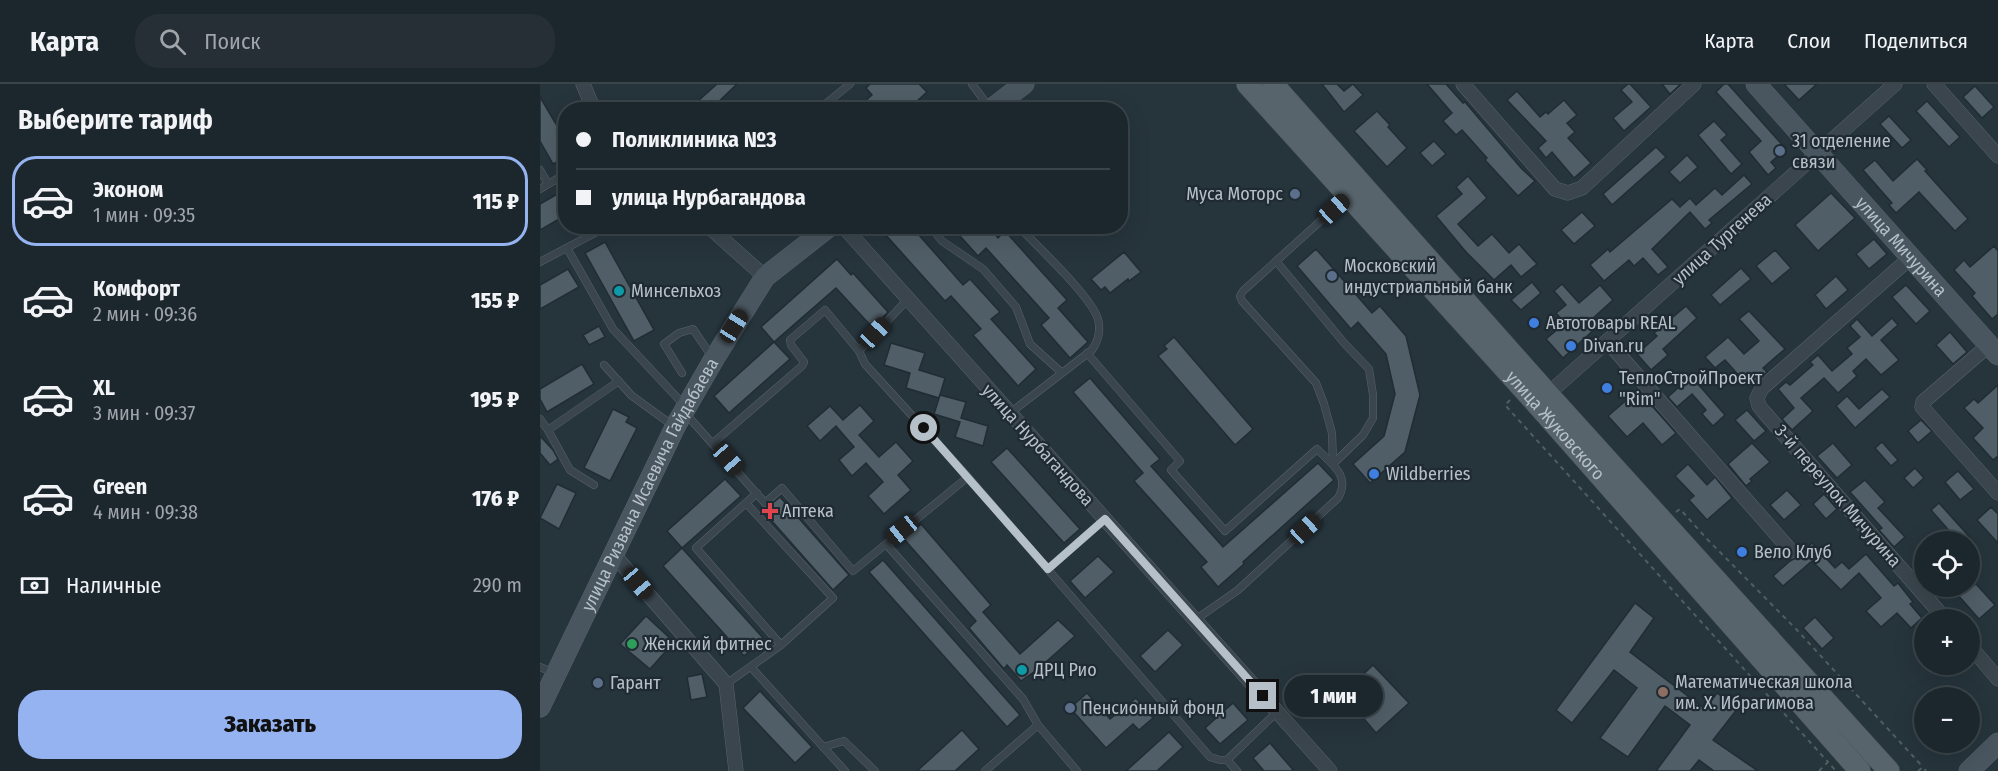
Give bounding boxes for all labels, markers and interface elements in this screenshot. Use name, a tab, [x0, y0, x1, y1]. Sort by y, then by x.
search box	[135, 14, 555, 68]
text: Карта	[30, 25, 99, 58]
icon: search	[156, 25, 189, 58]
text: Поиск	[204, 28, 261, 55]
text: Карта	[1704, 28, 1754, 54]
text: Слои	[1787, 28, 1831, 54]
text: Поделиться	[1864, 28, 1968, 54]
text: Выберите тариф	[18, 104, 213, 136]
text: Поликлиника №3	[612, 126, 777, 153]
place label: 31 отделение связи	[1792, 130, 1891, 173]
marker: 31 отделение связи	[1773, 144, 1787, 158]
icon: car	[21, 174, 75, 228]
text: Эконом	[93, 176, 163, 203]
place label: Муса Моторс	[1186, 183, 1283, 205]
text: улица Нурбагандова	[612, 184, 806, 211]
marker: Муса Моторс	[1288, 187, 1302, 201]
text: 115 ₽	[473, 188, 519, 215]
street label: улица Тургенева	[1668, 189, 1776, 289]
car	[1315, 190, 1353, 228]
street label: улица Мичурина	[1851, 192, 1952, 301]
text: 1 мин · 09:35	[93, 203, 195, 227]
place label: Московский индустриальный банк	[1344, 255, 1513, 298]
marker: Московский индустриальный банк	[1325, 269, 1339, 283]
icon: car	[21, 273, 75, 327]
text: Комфорт	[93, 275, 180, 302]
place label: Минсельхоз	[631, 280, 721, 302]
marker: Минсельхоз	[612, 284, 626, 298]
text: 155 ₽	[471, 287, 519, 314]
text: 2 мин · 09:36	[93, 302, 197, 326]
car	[717, 306, 751, 346]
place label: Автотовары REAL	[1546, 312, 1676, 334]
car	[856, 314, 894, 352]
marker: Автотовары REAL	[1527, 316, 1541, 330]
place label: Divan.ru	[1583, 335, 1644, 357]
marker: Divan.ru	[1564, 339, 1578, 353]
street label: улица Ризвана Исаевича Гайдабаева	[577, 354, 723, 615]
street label: улица Жуковского	[1501, 366, 1610, 485]
place label: ТеплоСтройПроект "Rim"	[1619, 367, 1763, 410]
icon: car	[21, 372, 75, 426]
text: XL	[93, 374, 115, 401]
street label: улица Нурбагандова	[977, 379, 1099, 511]
marker: ТеплоСтройПроект "Rim"	[1600, 381, 1614, 395]
text: 195 ₽	[470, 386, 519, 413]
text: 3 мин · 09:37	[93, 401, 195, 425]
route start	[910, 414, 937, 441]
street label: 3-й переулок Мичурина	[1770, 420, 1906, 572]
car	[709, 440, 747, 478]
place label: Wildberries	[1386, 463, 1471, 485]
marker: Wildberries	[1367, 467, 1381, 481]
icon: car	[21, 471, 75, 525]
text: Green	[93, 473, 147, 500]
text: 176 ₽	[472, 485, 519, 512]
text: 4 мин · 09:38	[93, 500, 198, 524]
place label: Аптека	[782, 500, 834, 522]
marker: Аптека	[763, 504, 777, 518]
car	[1286, 510, 1324, 548]
car	[882, 512, 922, 548]
map controls	[1914, 531, 1980, 753]
button: locate	[1914, 531, 1980, 597]
place label: Вело Клуб	[1754, 541, 1832, 563]
marker: Вело Клуб	[1735, 545, 1749, 559]
car	[620, 563, 656, 603]
icon: cash	[18, 569, 51, 602]
text: Наличные	[66, 572, 161, 599]
text: 290 m	[473, 573, 522, 597]
button: +	[1914, 609, 1980, 675]
place label: Женский фитнес	[644, 633, 772, 655]
marker: Женский фитнес	[625, 637, 639, 651]
place label: ДРЦ Рио	[1033, 659, 1097, 681]
marker: ДРЦ Рио	[1015, 663, 1029, 677]
place label: Математическая школа им. Х. Ибрагимова	[1675, 671, 1853, 714]
place label: Гарант	[610, 672, 661, 694]
callout: 1 мин	[1284, 675, 1383, 717]
marker: Гарант	[591, 676, 605, 690]
route end	[1249, 682, 1276, 709]
text: 1 мин	[1310, 684, 1357, 708]
marker: Математическая школа им. Х. Ибрагимова	[1656, 685, 1670, 699]
button: −	[1914, 687, 1980, 753]
button: Заказать	[18, 690, 522, 759]
place label: Пенсионный фонд	[1082, 697, 1225, 719]
marker: Пенсионный фонд	[1063, 701, 1077, 715]

